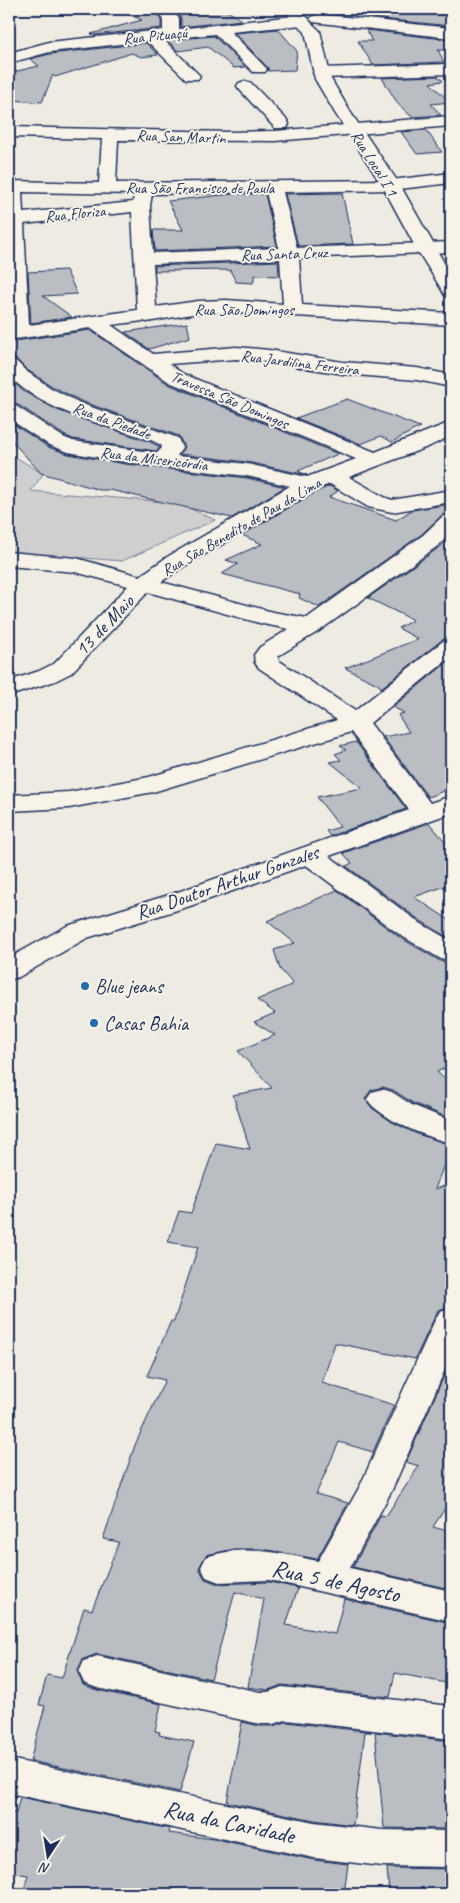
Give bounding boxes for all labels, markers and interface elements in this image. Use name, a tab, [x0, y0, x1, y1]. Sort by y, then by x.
street label: Rua Pituaçú	[122, 22, 190, 49]
street label: Rua San Martin	[136, 125, 227, 149]
street label: Rua Local I 1	[346, 127, 403, 201]
street label: Rua São Francisco de Paula	[126, 178, 276, 198]
street label: Rua Floriza	[44, 201, 108, 227]
street label: Rua Santa Cruz	[240, 242, 330, 266]
street label: Rua São Domingos	[194, 300, 295, 320]
street label: Rua Jardilina Ferreira	[240, 346, 361, 380]
street label: Travessa São Domingos	[168, 366, 293, 434]
street label: Rua da Piedade	[70, 398, 155, 445]
street label: Rua da Misericórdia	[99, 442, 210, 476]
street label: Rua São Benedito de Pau da Lima	[158, 472, 326, 581]
street label: 13 de Maio	[69, 589, 140, 661]
street label: Rua Doutor Arthur Gonzales	[133, 839, 324, 925]
place label: Blue jeans	[95, 974, 165, 999]
marker: Blue jeans	[79, 980, 91, 992]
place label: Casas Bahia	[104, 1011, 190, 1036]
marker: Casas Bahia	[88, 1017, 100, 1029]
street label: Rua 5 de Agosto	[269, 1553, 404, 1609]
street label: Rua da Caridade	[161, 1794, 299, 1851]
north arrow	[22, 1830, 72, 1880]
text: N	[37, 1859, 51, 1877]

